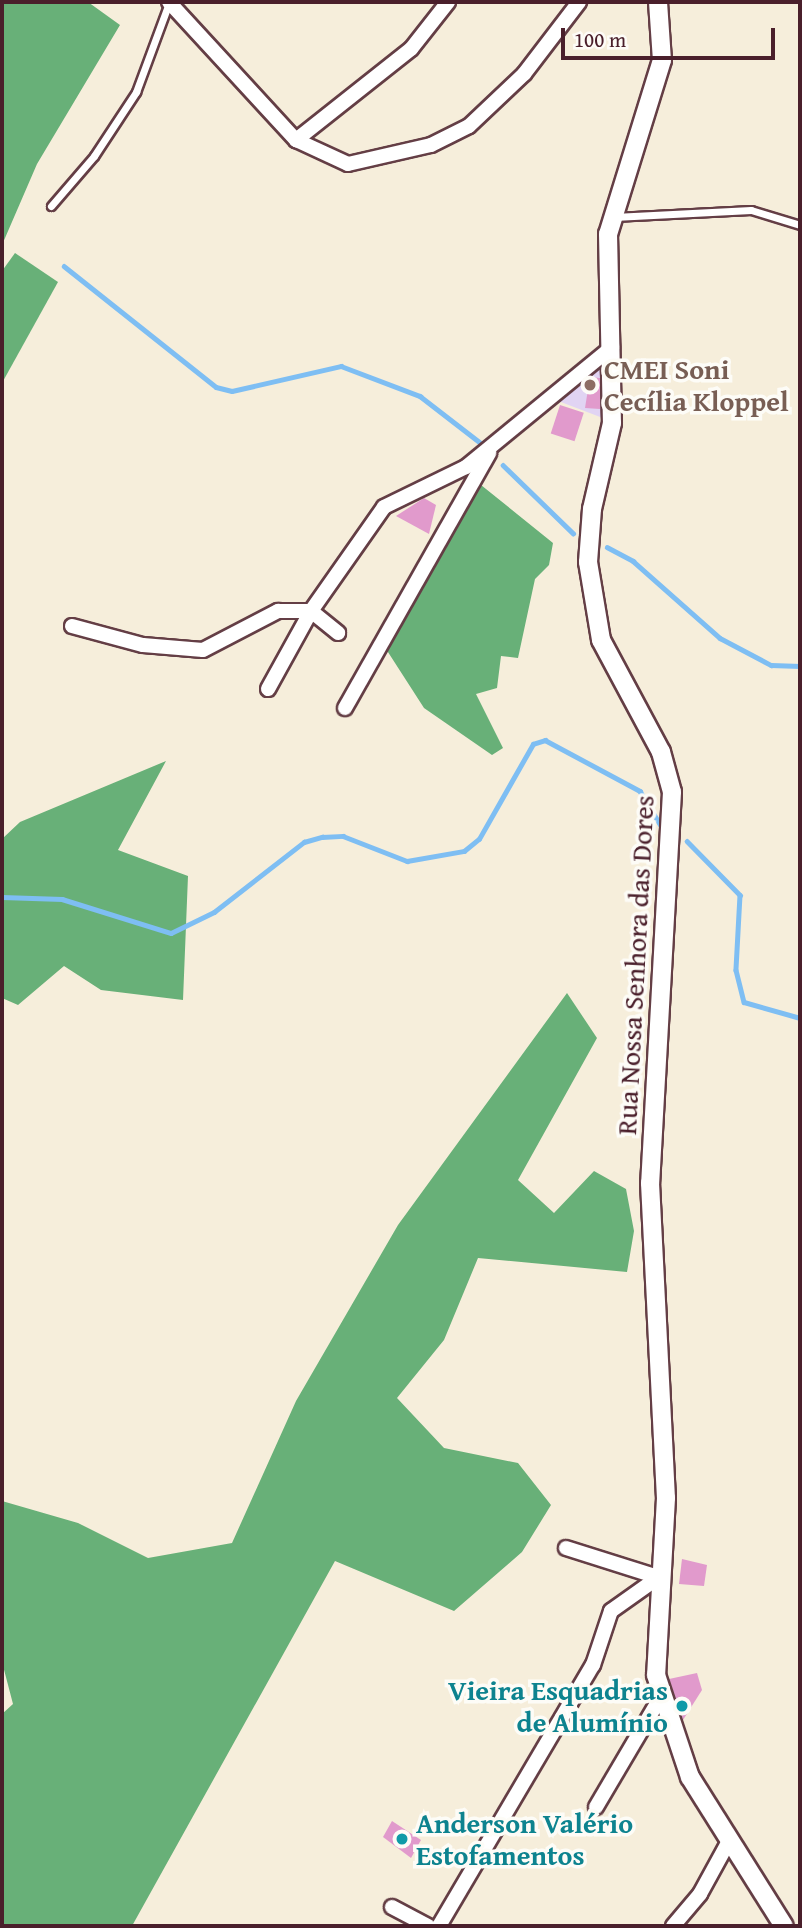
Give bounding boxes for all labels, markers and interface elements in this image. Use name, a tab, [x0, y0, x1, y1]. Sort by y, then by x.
scale bar	[564, 14, 778, 58]
text: 100 m	[574, 24, 626, 55]
place label: CMEI Soni Cecília Kloppel	[604, 352, 789, 418]
marker: CMEI Soni Cecília Kloppel	[582, 377, 598, 393]
street label: Rua Nossa Senhora das Dores	[609, 794, 661, 1136]
place label: Vieira Esquadrias de Alumínio	[448, 1673, 668, 1739]
marker: Vieira Esquadrias de Alumínio	[674, 1698, 690, 1714]
place label: Anderson Valério Estofamentos	[416, 1806, 633, 1872]
marker: Anderson Valério Estofamentos	[394, 1831, 410, 1847]

